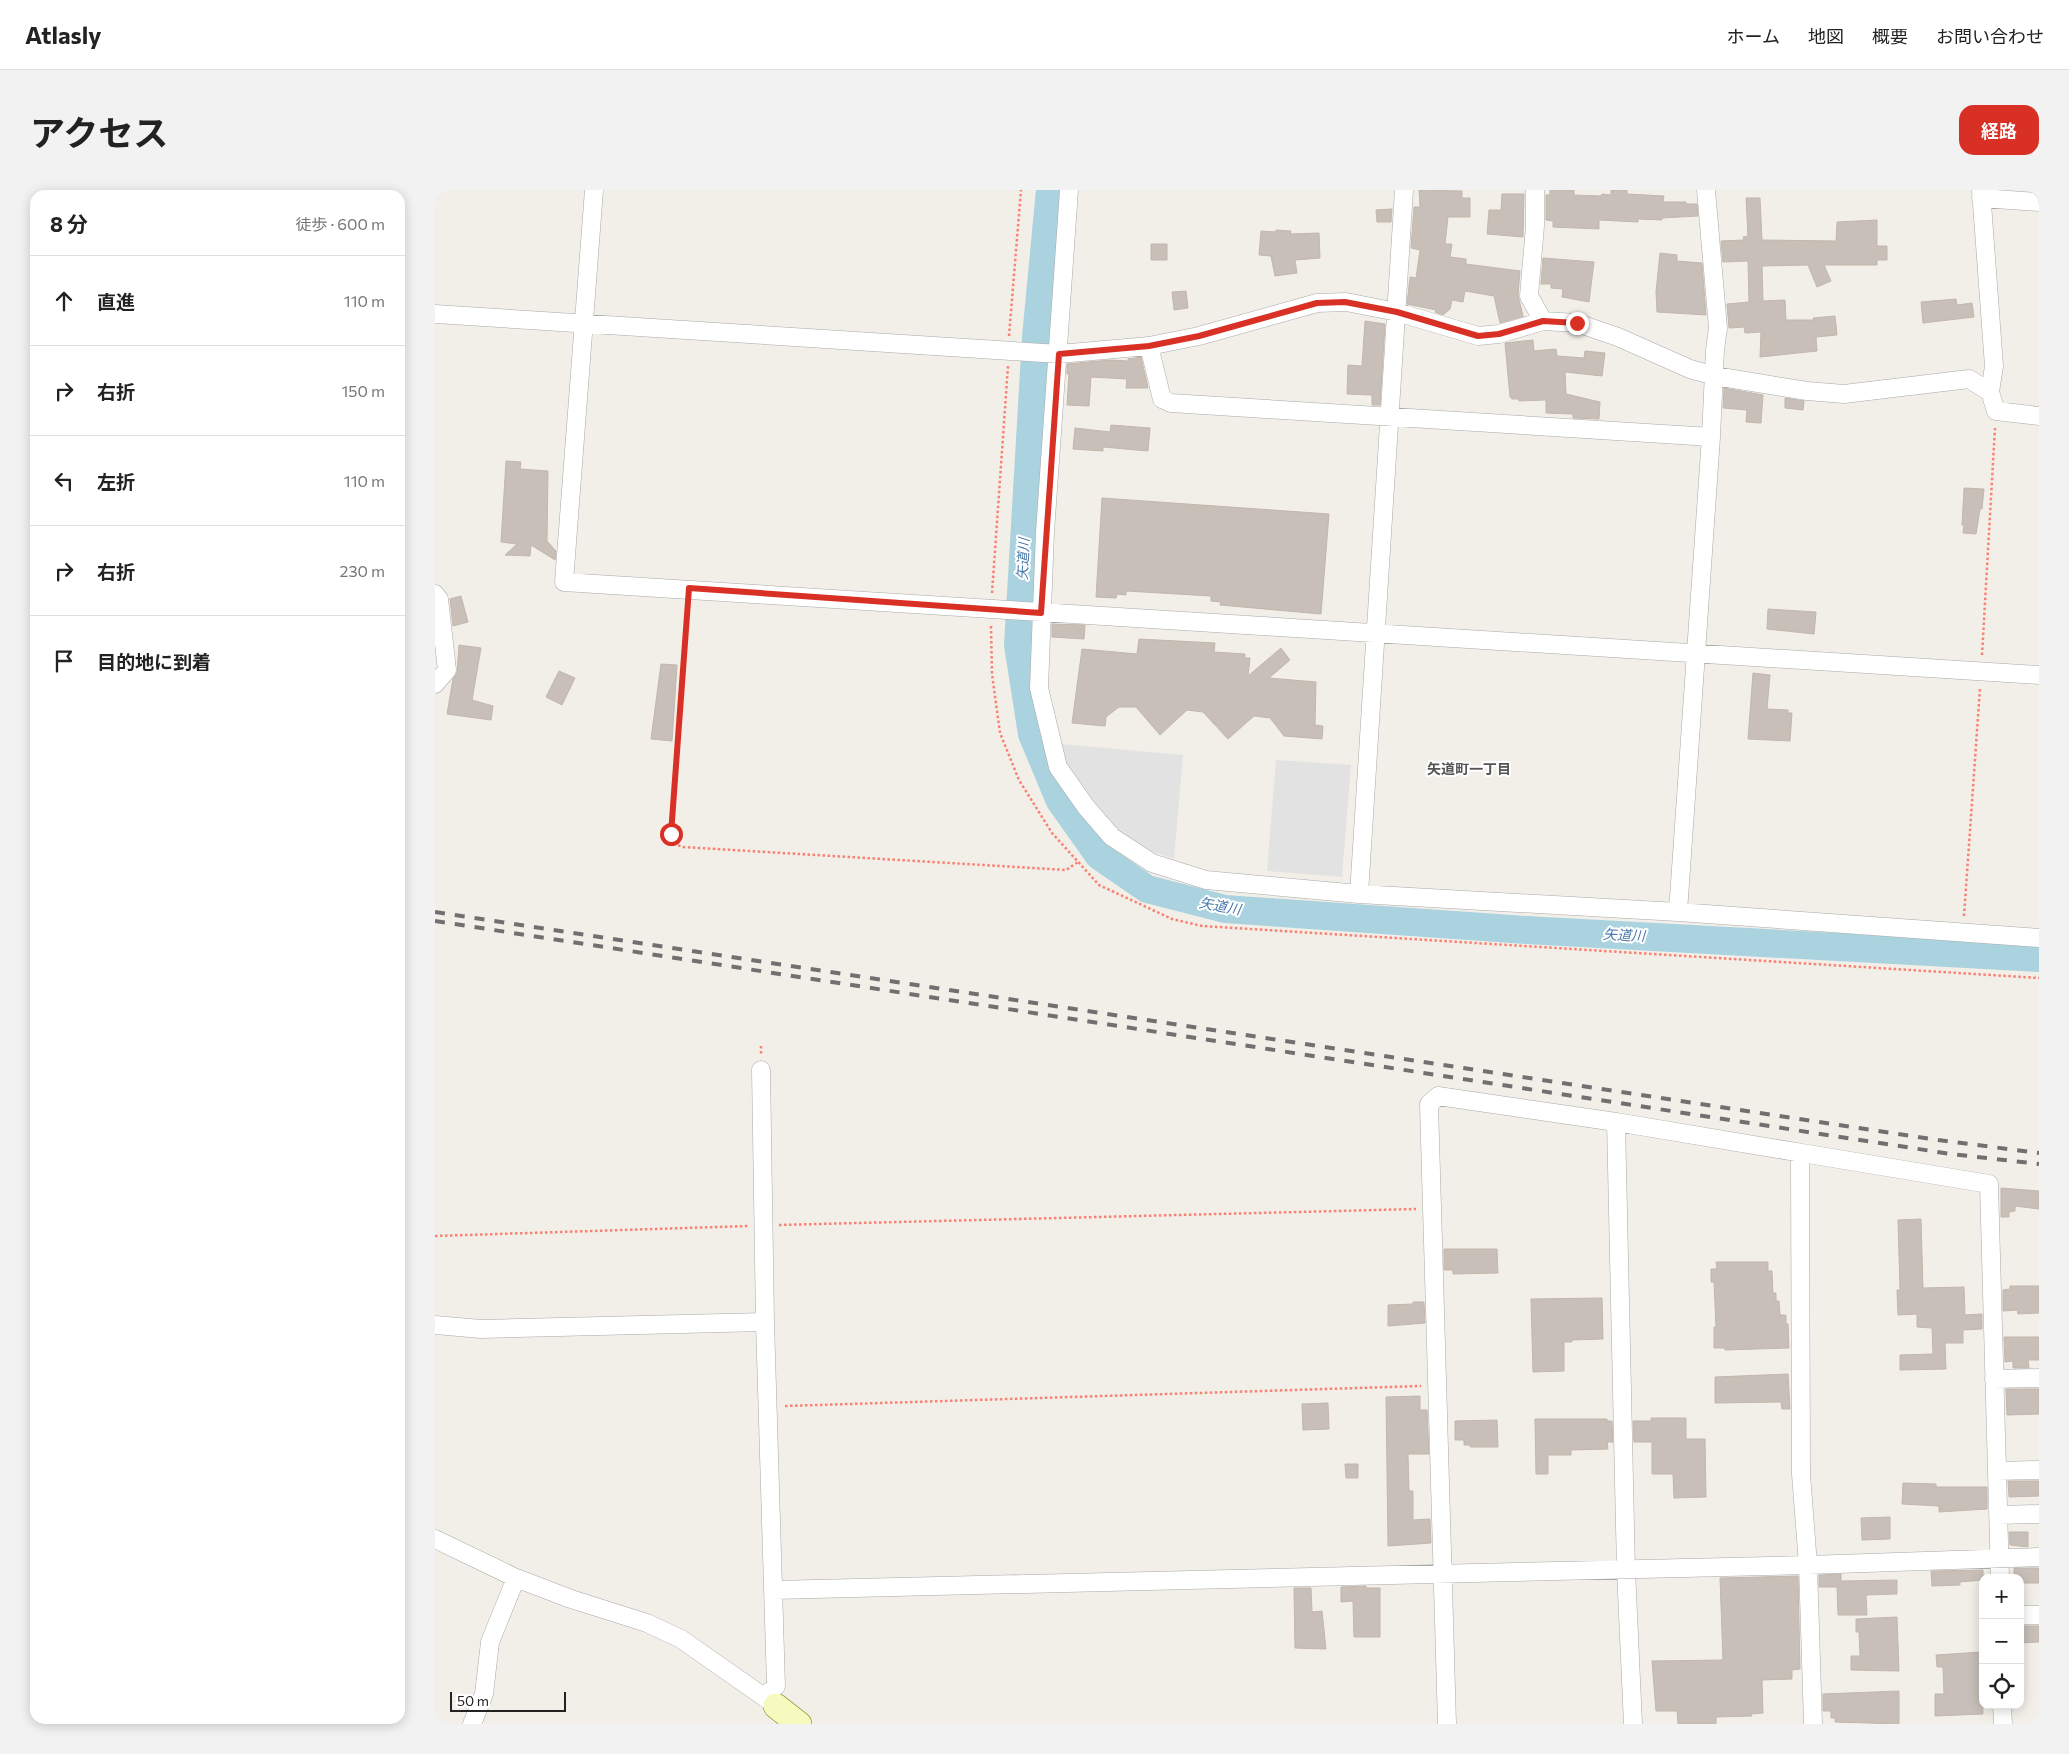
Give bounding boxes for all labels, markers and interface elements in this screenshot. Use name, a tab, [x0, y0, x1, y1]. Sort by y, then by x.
text: Atlasly	[25, 20, 102, 49]
text: ホーム	[1727, 25, 1780, 47]
text: 地図	[1808, 25, 1844, 47]
text: 概要	[1872, 25, 1908, 47]
text: お問い合わせ	[1936, 25, 2044, 47]
button: 経路	[1959, 105, 2039, 155]
text: アクセス	[30, 110, 168, 153]
text: 8 分	[50, 211, 88, 236]
text: 徒歩 · 600 m	[295, 214, 385, 233]
icon: ahead	[50, 287, 78, 315]
text: 直進	[97, 290, 135, 313]
text: 110 m	[344, 291, 385, 310]
route end	[1566, 312, 1589, 335]
icon: right	[50, 377, 78, 405]
text: 右折	[97, 380, 135, 403]
text: 150 m	[342, 381, 385, 400]
icon: left	[50, 467, 78, 495]
text: 左折	[97, 470, 135, 493]
text: 110 m	[344, 471, 385, 490]
water label: 矢道川	[1013, 536, 1032, 580]
icon: right	[50, 557, 78, 585]
text: 右折	[97, 560, 135, 583]
text: 230 m	[340, 561, 385, 580]
icon: arrive	[50, 647, 78, 675]
text: 目的地に到着	[97, 650, 211, 673]
district label: 矢道町一丁目	[1427, 760, 1511, 777]
route start	[660, 823, 683, 846]
water label: 矢道川	[1198, 893, 1244, 918]
water label: 矢道川	[1603, 925, 1647, 944]
map controls	[1979, 1574, 2024, 1709]
button: +	[1979, 1574, 2024, 1619]
button: −	[1979, 1619, 2024, 1664]
button: locate	[1979, 1664, 2024, 1709]
scale bar	[450, 1689, 566, 1712]
text: 50 m	[457, 1692, 489, 1709]

